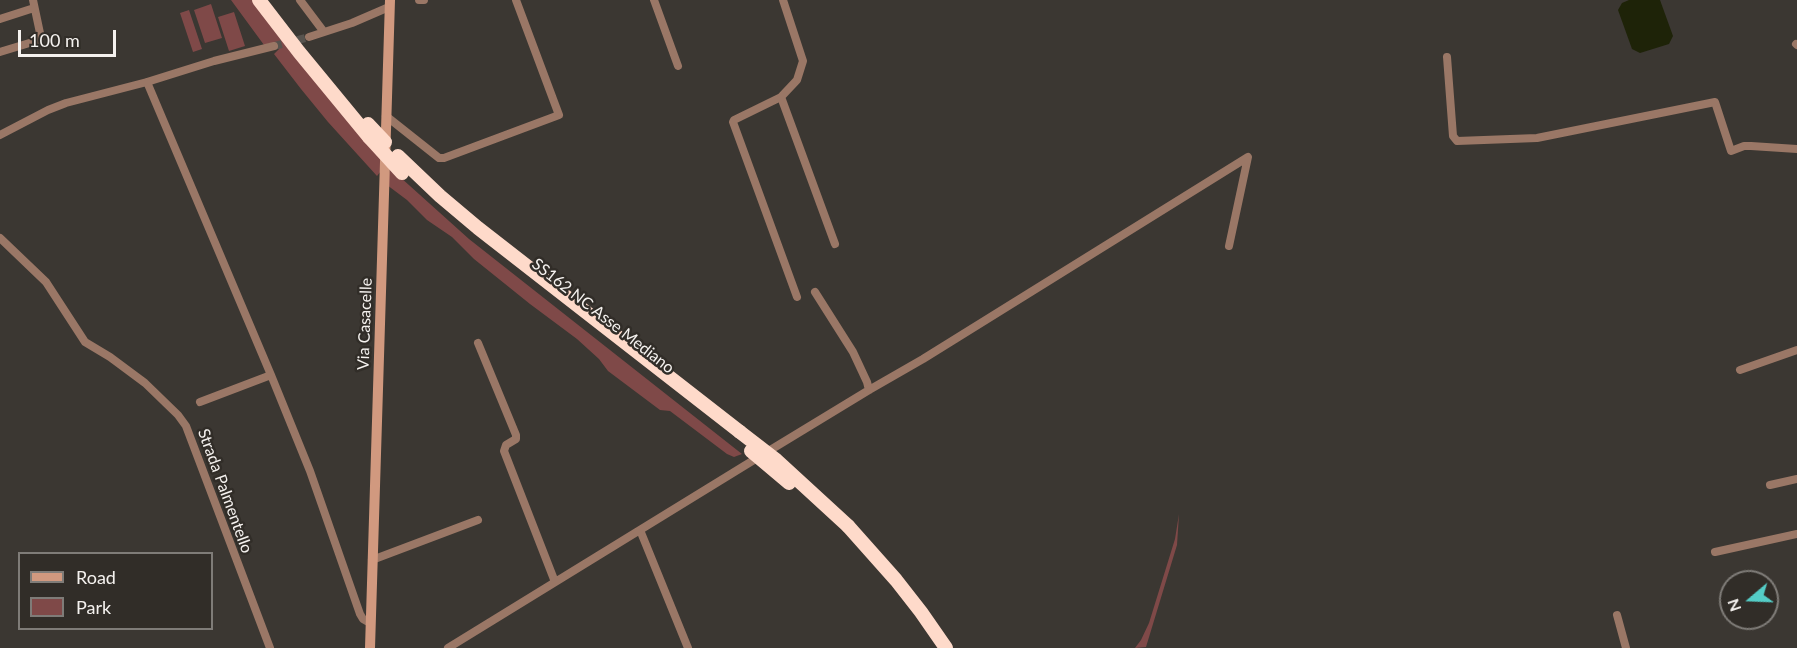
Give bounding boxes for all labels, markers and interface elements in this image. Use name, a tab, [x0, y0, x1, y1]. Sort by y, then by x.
scale bar	[21, 18, 118, 56]
text: 100 m	[29, 29, 80, 51]
street label: SS162 NC Asse Mediano	[528, 254, 678, 378]
street label: Via Casacelle	[354, 278, 376, 370]
street label: Strada Palmentello	[194, 426, 256, 556]
legend	[18, 552, 213, 630]
text: Road	[76, 566, 116, 588]
north arrow	[1719, 570, 1779, 630]
text: Park	[76, 596, 111, 618]
text: N	[1722, 596, 1744, 614]

